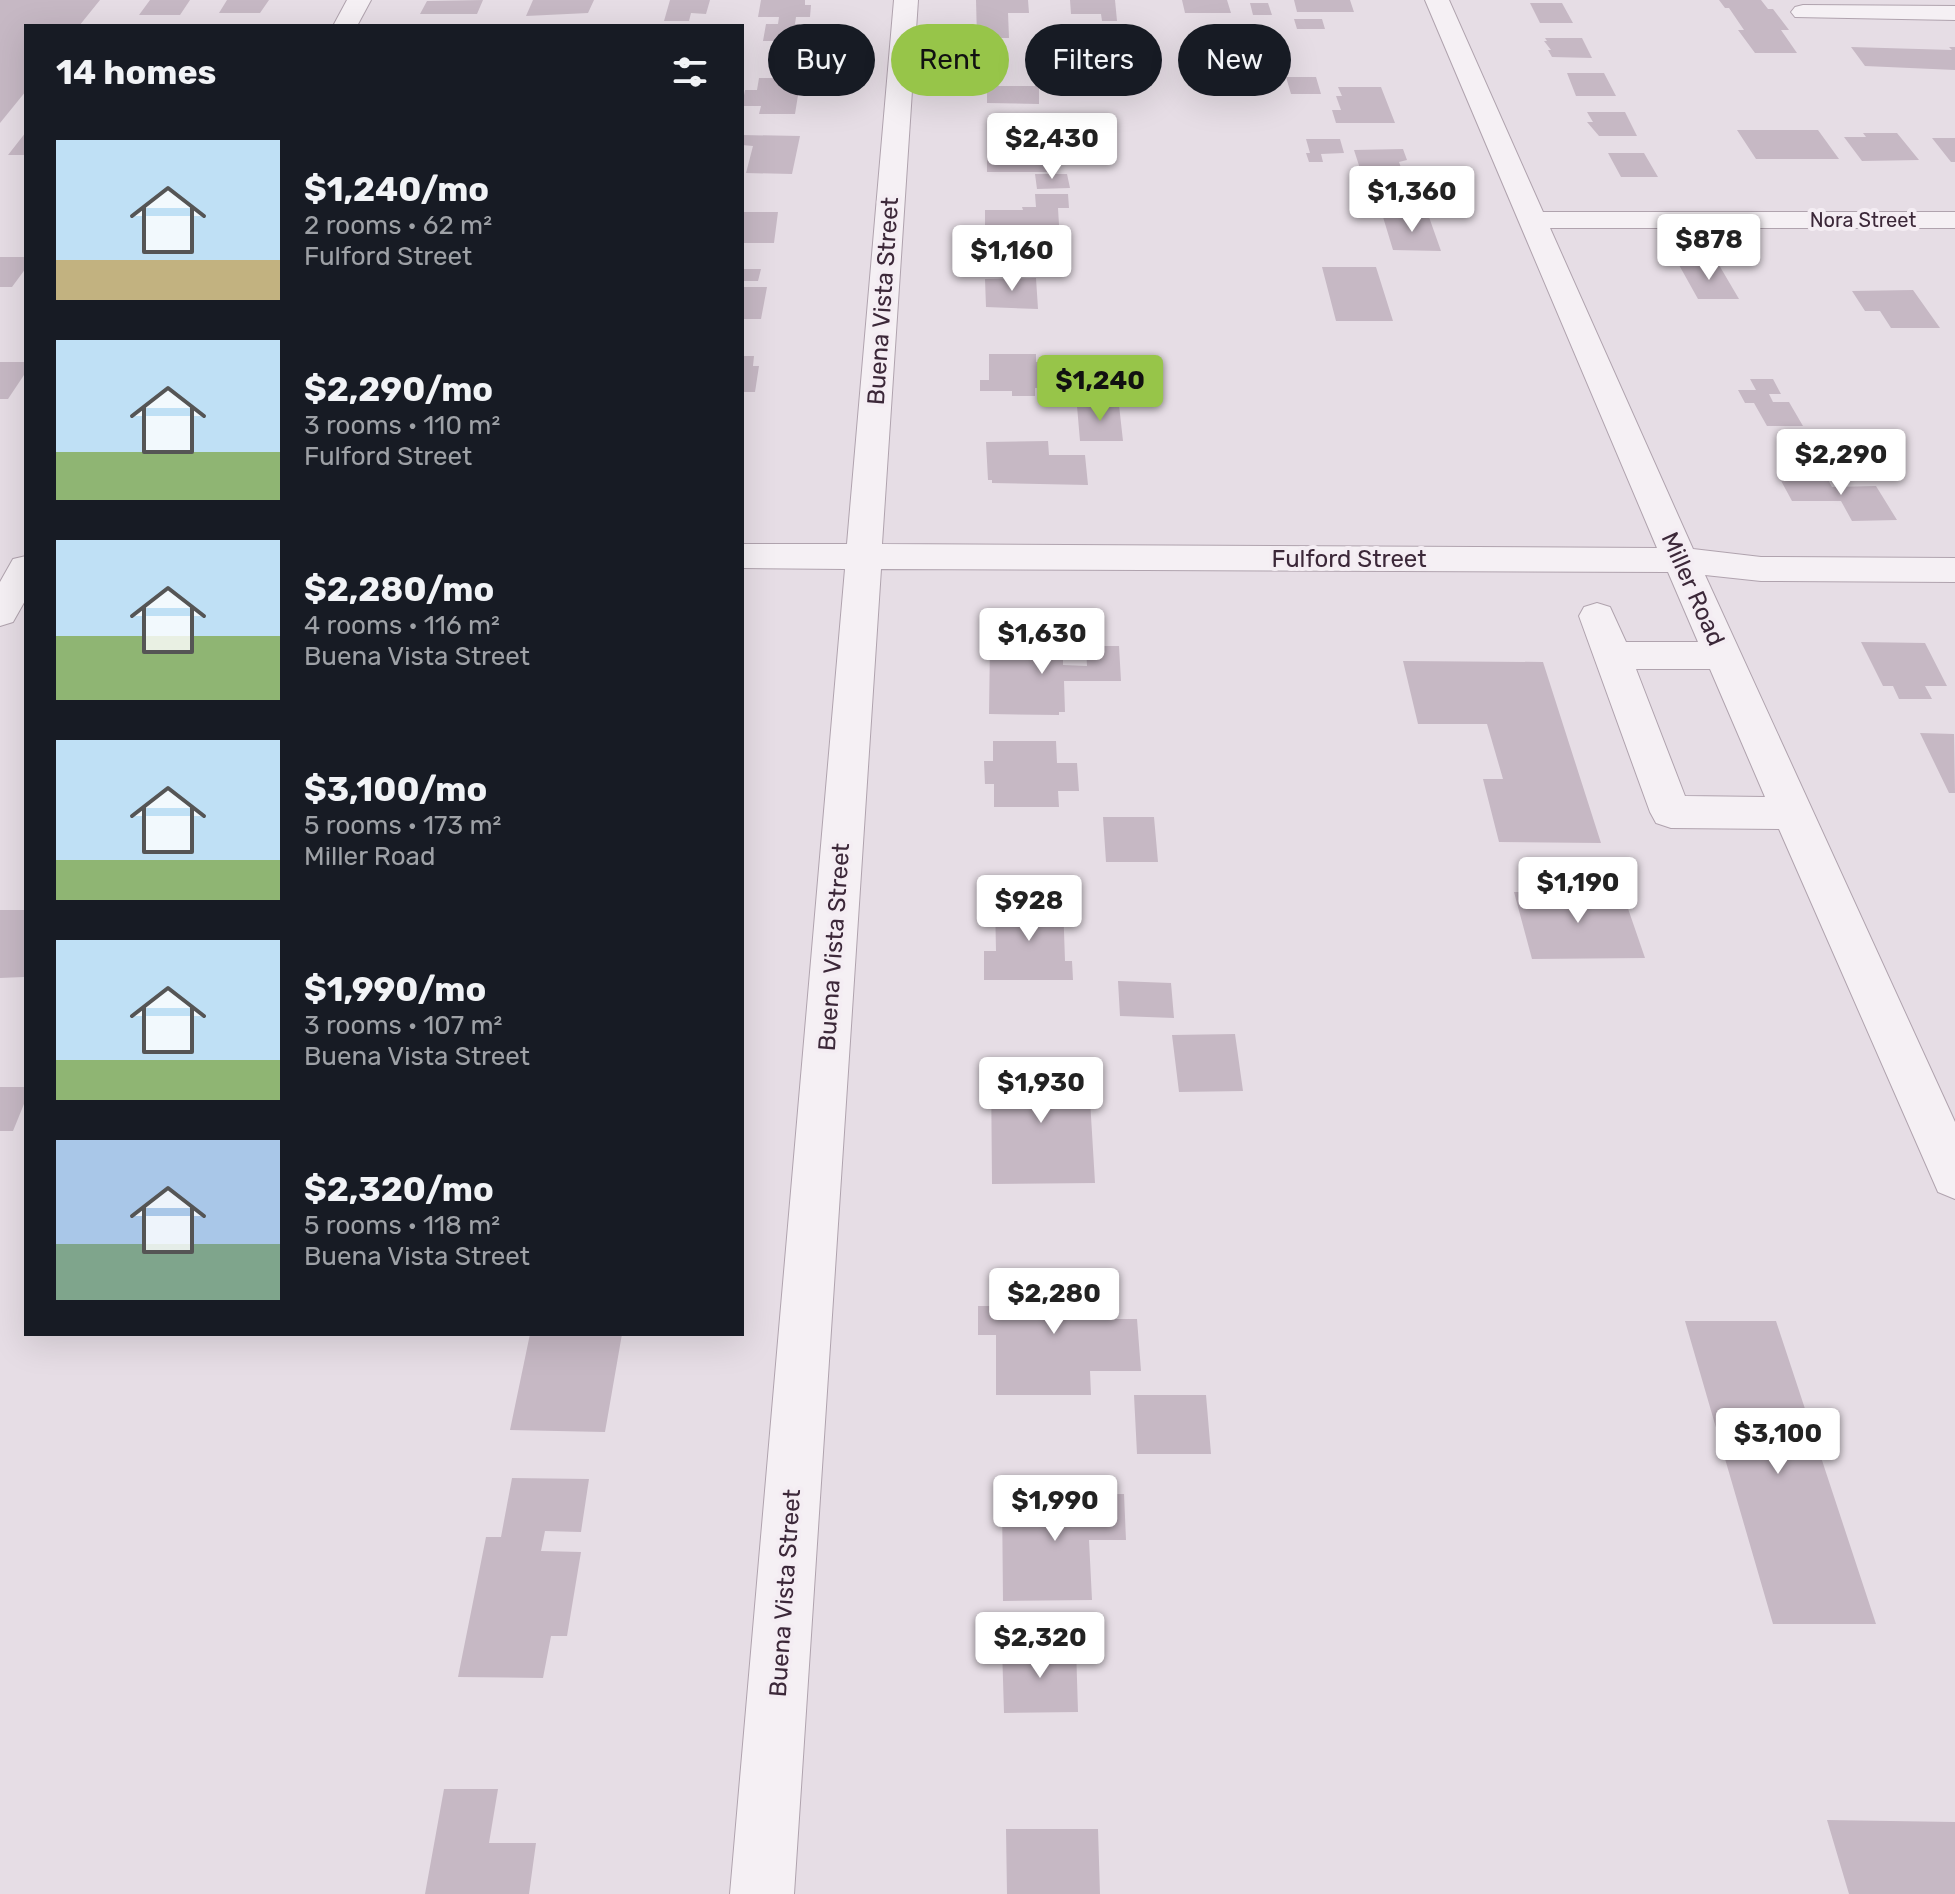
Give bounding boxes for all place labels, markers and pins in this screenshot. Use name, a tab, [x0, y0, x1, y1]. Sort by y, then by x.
pin: $2,430	[987, 113, 1117, 181]
pin: $1,360	[1347, 166, 1477, 234]
pin: $878	[1662, 214, 1756, 282]
pin: $1,160	[947, 225, 1077, 293]
pin: $1,240	[1035, 355, 1165, 423]
pin: $2,290	[1776, 429, 1906, 497]
pin: $1,630	[977, 608, 1107, 676]
pin: $1,190	[1513, 857, 1643, 925]
pin: $928	[982, 875, 1076, 943]
pin: $1,930	[976, 1057, 1106, 1125]
pin: $2,280	[989, 1268, 1119, 1336]
pin: $3,100	[1713, 1408, 1843, 1476]
pin: $1,990	[990, 1475, 1120, 1543]
pin: $2,320	[975, 1612, 1105, 1680]

